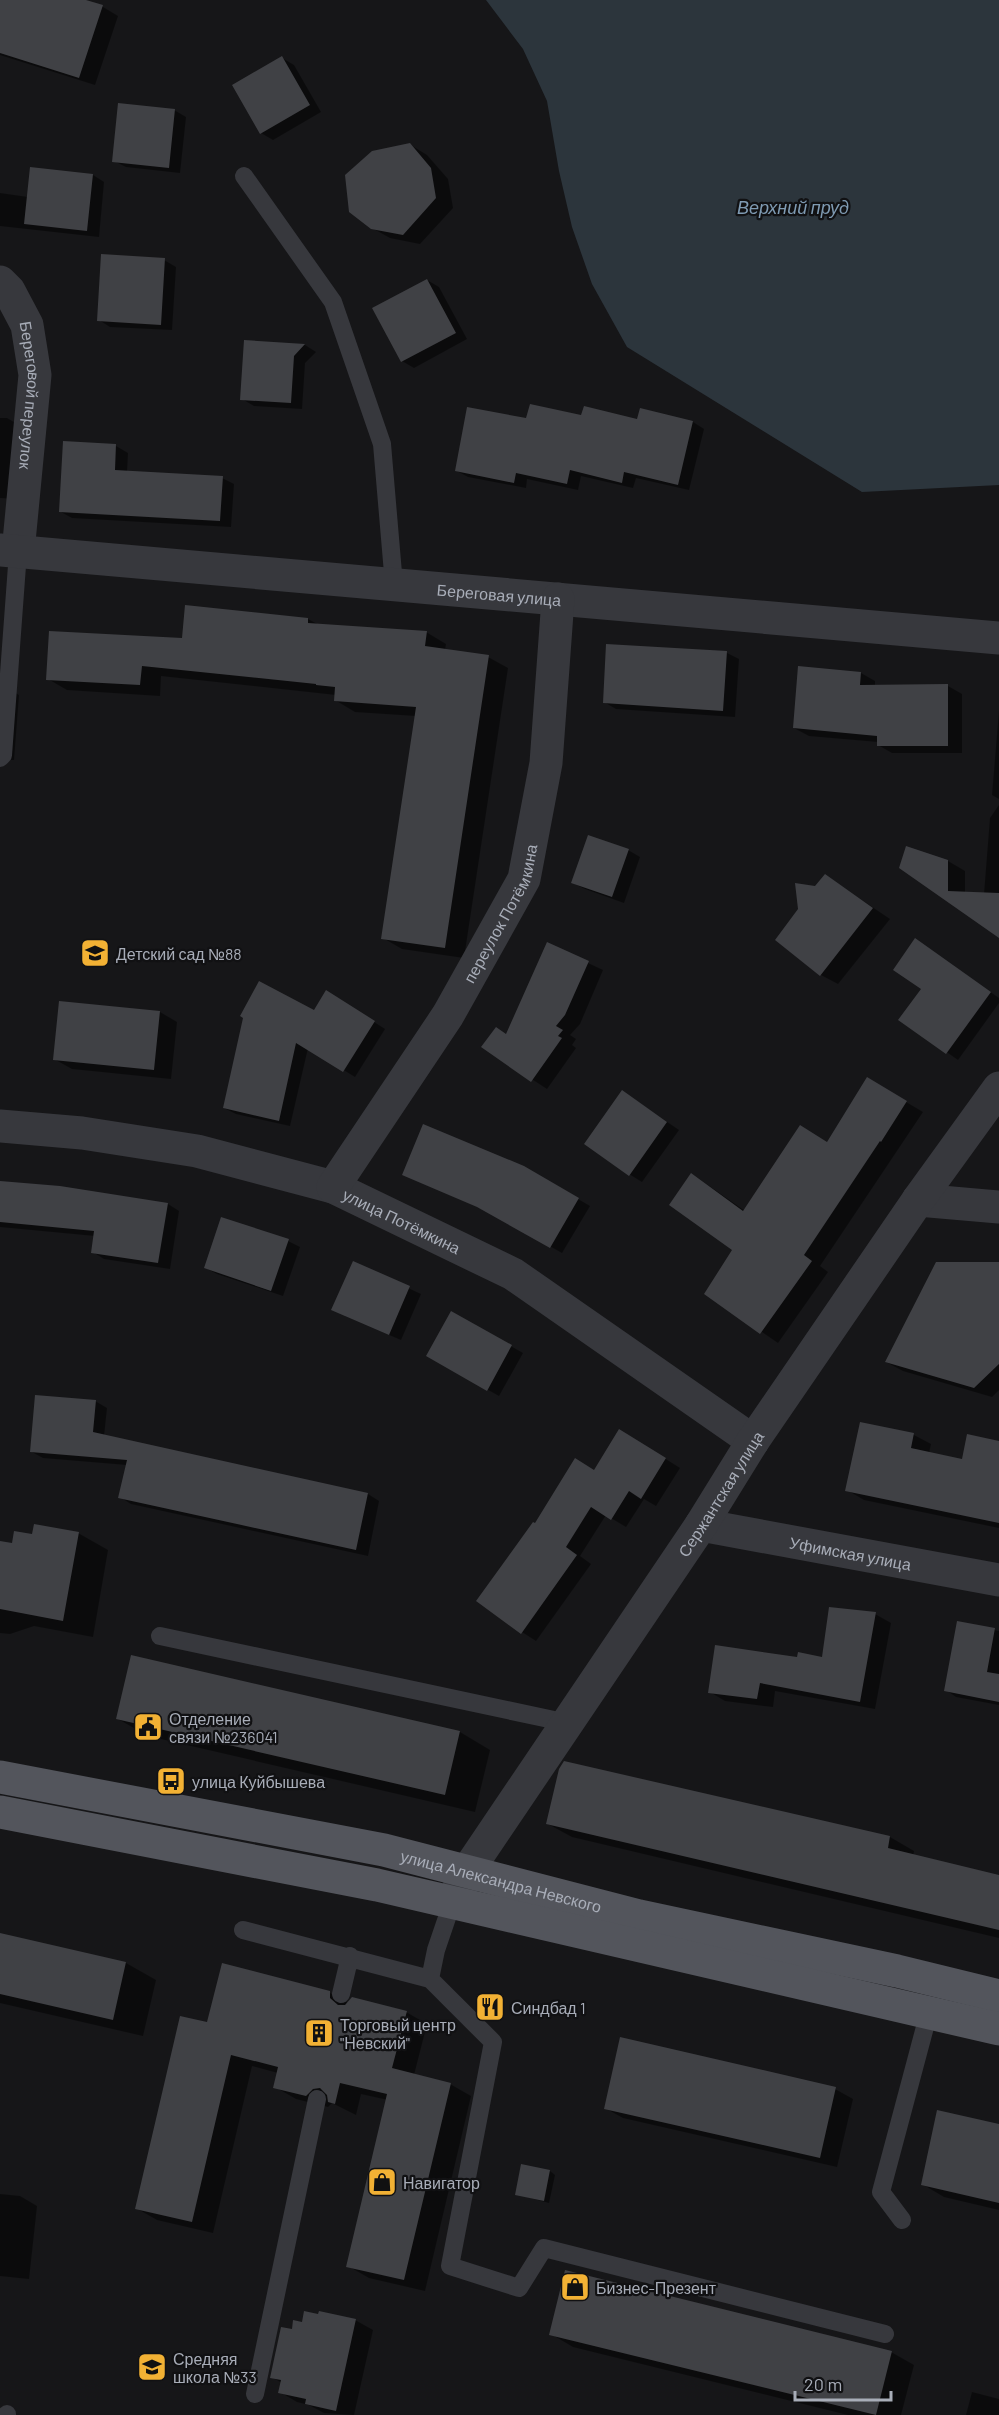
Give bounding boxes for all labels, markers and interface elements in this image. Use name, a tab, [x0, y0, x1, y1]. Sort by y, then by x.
water label: Верхний пруд	[737, 196, 849, 218]
street label: Береговой переулок	[16, 320, 45, 471]
street label: Береговая улица	[436, 579, 562, 609]
street label: переулок Потёмкина	[459, 842, 540, 986]
school or university icon: Детский сад №88	[79, 937, 111, 969]
place label: Детский сад №88	[116, 944, 242, 963]
street label: улица Потёмкина	[340, 1184, 464, 1257]
street label: Сержантская улица	[673, 1427, 767, 1560]
street label: Уфимская улица	[788, 1532, 913, 1573]
place label: Отделение связи №236041	[169, 1709, 278, 1746]
public building icon: Отделение связи №236041	[132, 1711, 164, 1743]
bus stop icon: улица Куйбышева	[155, 1765, 187, 1797]
place label: улица Куйбышева	[192, 1772, 325, 1791]
street label: улица Александра Невского	[399, 1845, 604, 1915]
restaurant icon: Синдбад 1	[474, 1991, 506, 2023]
place label: Синдбад 1	[511, 1998, 586, 2017]
place label: Торговый центр "Невский"	[340, 2015, 456, 2052]
building icon: Торговый центр "Невский"	[303, 2017, 335, 2049]
shop icon: Навигатор	[366, 2166, 398, 2198]
place label: Навигатор	[403, 2173, 480, 2192]
shop icon: Бизнес-Презент	[559, 2271, 591, 2303]
place label: Бизнес-Презент	[596, 2278, 717, 2297]
place label: Средняя школа №33	[173, 2349, 257, 2386]
school or university icon: Средняя школа №33	[136, 2351, 168, 2383]
scale bar	[795, 2364, 891, 2402]
text: 20 m	[804, 2373, 842, 2395]

